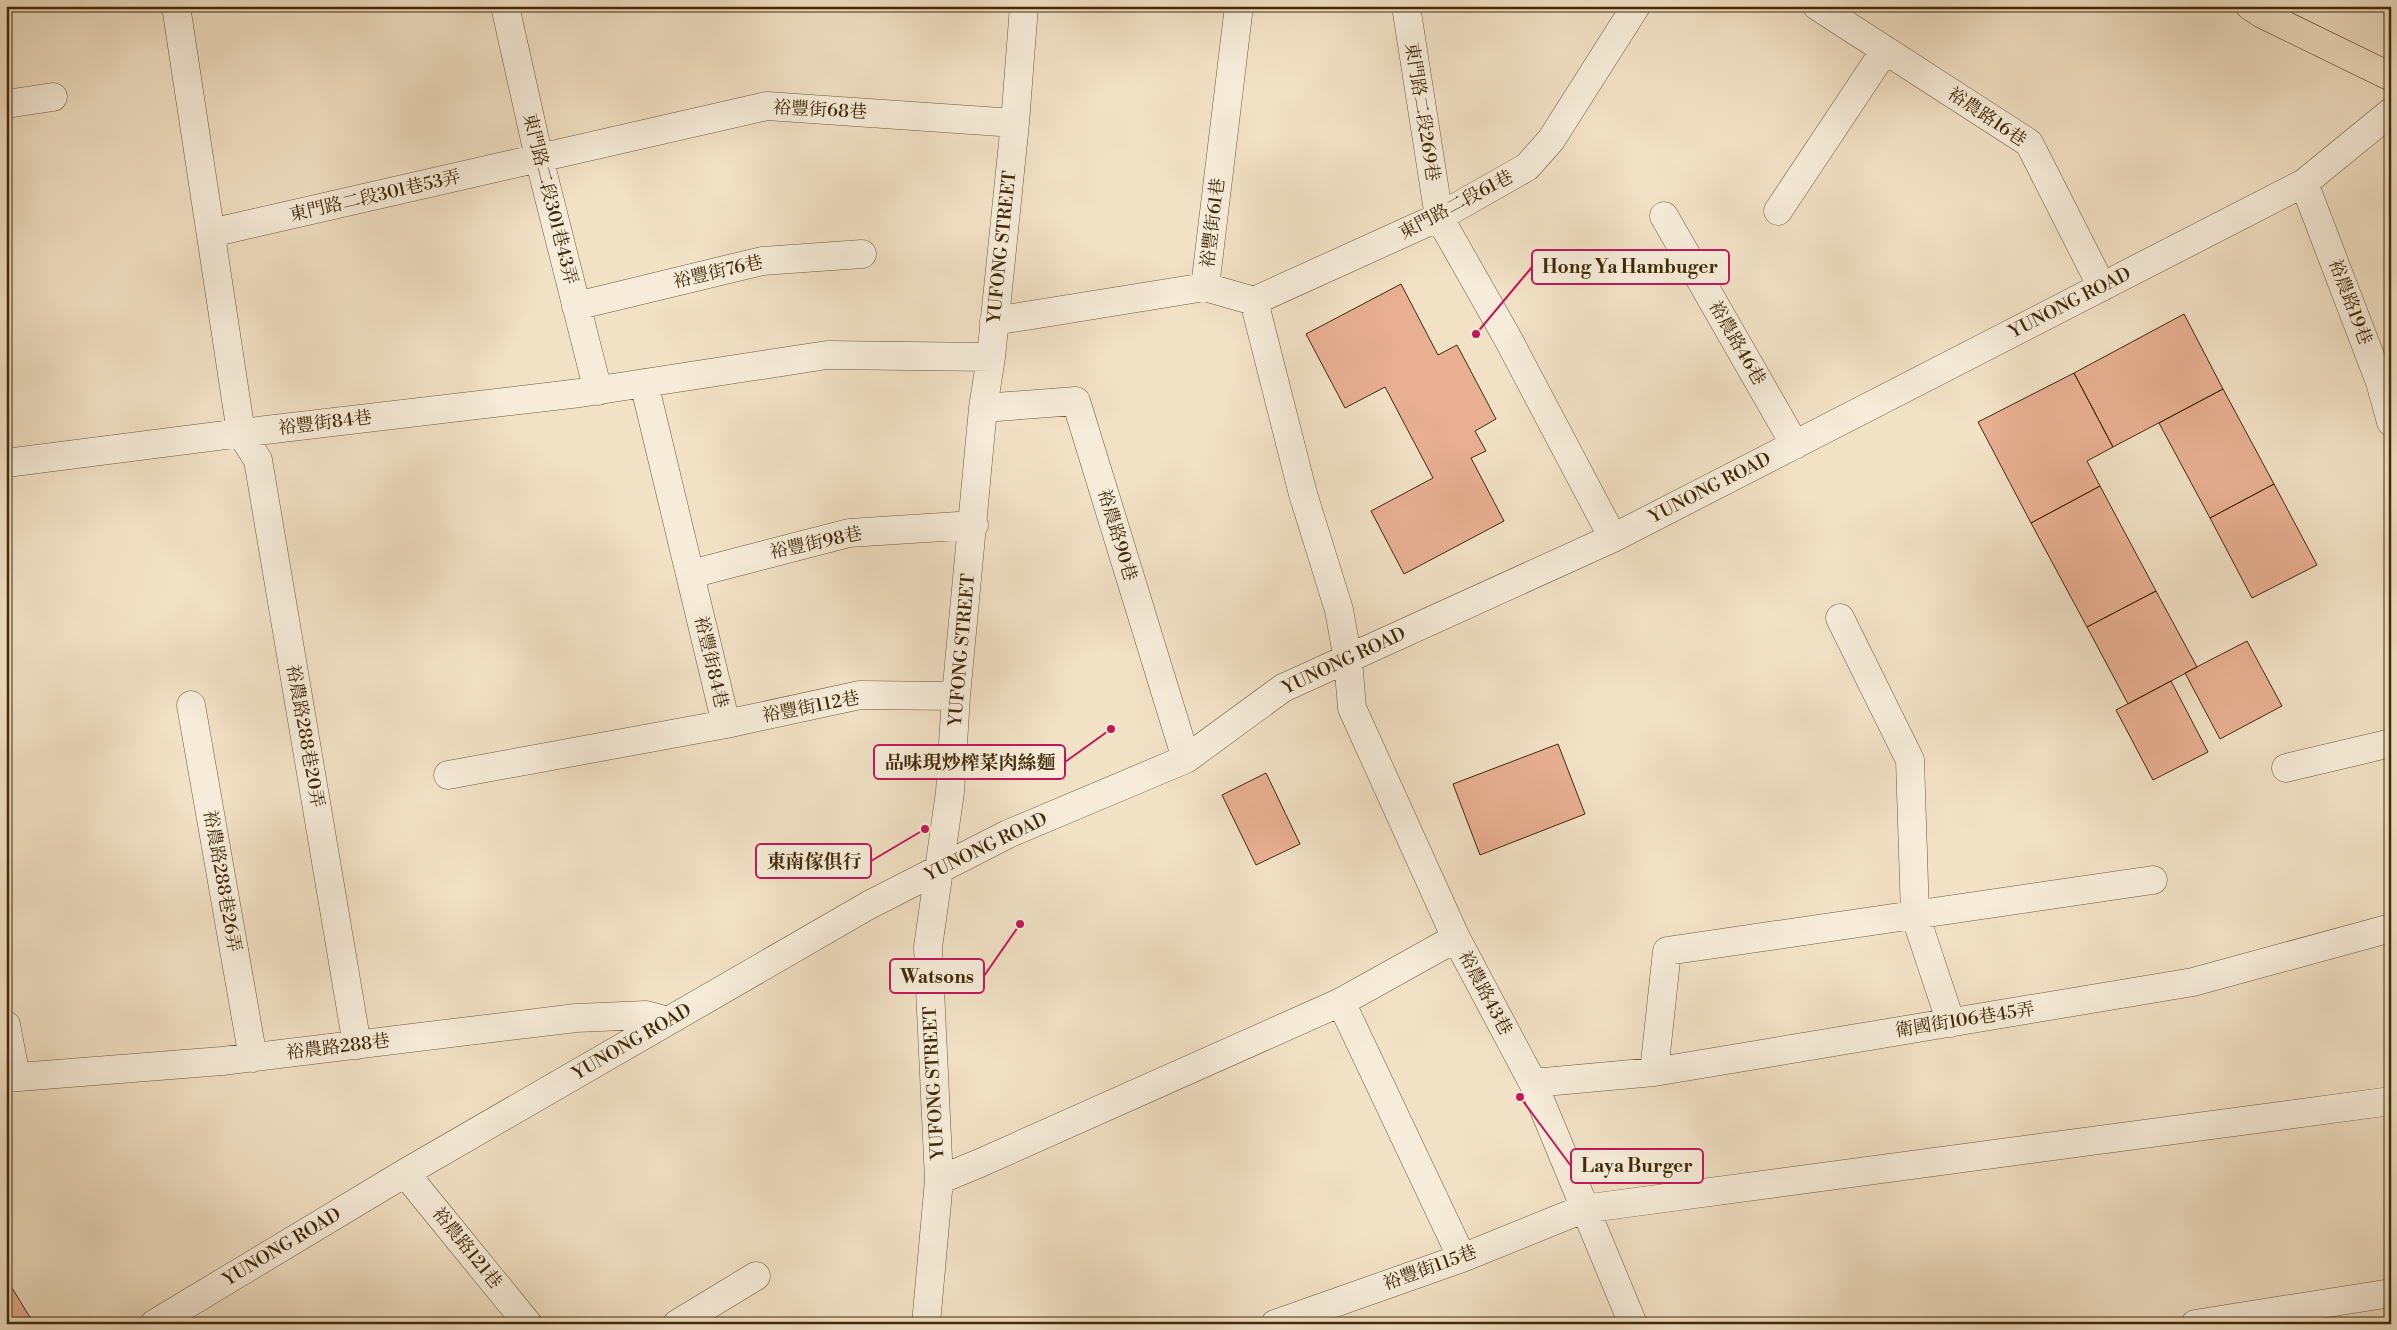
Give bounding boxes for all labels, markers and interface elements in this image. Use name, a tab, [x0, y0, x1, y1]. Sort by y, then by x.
street label: 東門路二段269巷	[1400, 41, 1444, 183]
street label: 裕農路16巷	[1943, 82, 2031, 152]
street label: 裕豐街68巷	[772, 96, 868, 124]
street label: 東門路二段301巷43弄	[518, 111, 582, 287]
street label: 東門路二段301巷53弄	[287, 165, 463, 227]
street label: 東門路二段61巷	[1395, 165, 1517, 245]
street label: YUFONG STREET	[982, 169, 1021, 325]
street label: 裕豐街61巷	[1196, 177, 1230, 269]
callout: Hong Ya Hambuger	[1532, 250, 1729, 284]
street label: 裕豐街76巷	[671, 251, 765, 293]
text: Hong Ya Hambuger	[1542, 255, 1718, 279]
street label: 裕農路19巷	[2323, 256, 2377, 348]
street label: YUNONG ROAD	[2004, 262, 2135, 344]
street label: 裕農路46巷	[1704, 297, 1770, 389]
street label: 裕豐街84巷	[277, 406, 373, 440]
street label: YUNONG ROAD	[1644, 447, 1775, 529]
street label: 裕農路90巷	[1092, 486, 1142, 584]
street label: 裕豐街98巷	[768, 522, 864, 564]
street label: YUFONG STREET	[944, 572, 980, 728]
street label: 裕豐街84巷	[689, 614, 733, 710]
street label: YUNONG ROAD	[1278, 622, 1410, 700]
street label: 裕農路288巷20弄	[281, 663, 329, 809]
street label: 裕豐街112巷	[760, 686, 862, 728]
callout: 品味現炒榨菜肉絲麵	[874, 745, 1065, 779]
text: 品味現炒榨菜肉絲麵	[884, 751, 1056, 775]
street label: YUNONG ROAD	[920, 807, 1051, 887]
street label: 裕農路288巷26弄	[198, 808, 246, 954]
callout: 東南傢俱行	[756, 844, 871, 878]
text: 東南傢俱行	[766, 850, 862, 874]
street label: 裕農路43巷	[1453, 947, 1517, 1039]
callout: Watsons	[890, 959, 984, 993]
text: Watsons	[899, 965, 974, 989]
street label: 衛國街106巷45弄	[1894, 998, 2036, 1042]
street label: YUNONG ROAD	[567, 999, 696, 1086]
street label: YUFONG STREET	[918, 1006, 950, 1161]
street label: 裕農路288巷	[285, 1029, 391, 1065]
callout: Laya Burger	[1571, 1149, 1703, 1183]
text: Laya Burger	[1581, 1154, 1693, 1178]
street label: YUNONG ROAD	[218, 1203, 345, 1292]
street label: 裕農路121巷	[427, 1203, 507, 1293]
street label: 裕豐街115巷	[1380, 1240, 1480, 1296]

